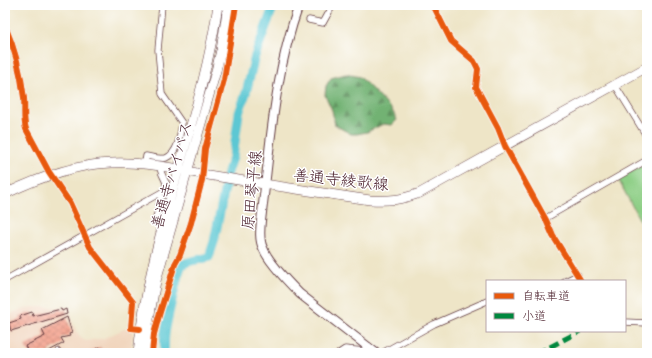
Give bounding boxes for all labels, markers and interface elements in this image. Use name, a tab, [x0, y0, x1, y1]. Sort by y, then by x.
street label: 善通寺バイパス	[147, 119, 198, 232]
street label: 原田琴平線	[238, 149, 267, 231]
street label: 善通寺綾歌線	[292, 165, 390, 196]
legend	[486, 280, 626, 332]
text: 自転車道	[522, 289, 570, 305]
text: 小道	[522, 309, 546, 325]

